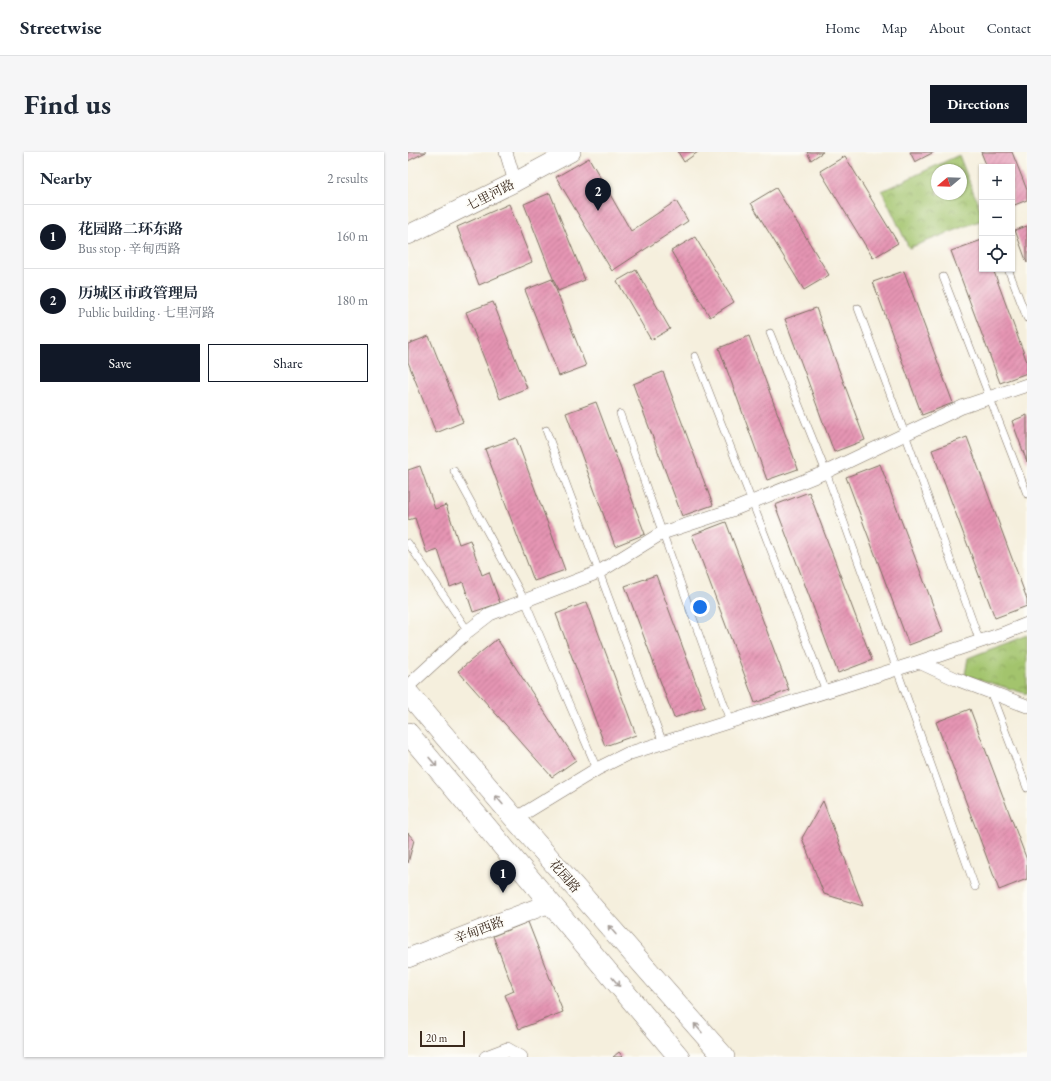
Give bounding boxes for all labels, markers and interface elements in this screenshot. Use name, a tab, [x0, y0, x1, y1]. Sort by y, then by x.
text: Streetwise	[20, 15, 102, 40]
text: Home	[825, 19, 860, 37]
text: Map	[882, 19, 907, 37]
text: About	[929, 19, 965, 37]
text: Contact	[987, 19, 1031, 37]
button: Directions	[930, 85, 1027, 123]
text: Find us	[24, 86, 111, 122]
north arrow	[931, 164, 967, 200]
map controls	[979, 164, 1015, 272]
button: +	[979, 164, 1015, 200]
text: Nearby	[40, 167, 92, 189]
text: 2 results	[327, 170, 368, 187]
street label: 七里河路	[463, 176, 517, 214]
pin: 2	[585, 178, 611, 211]
button: −	[979, 200, 1015, 236]
text: 花园路二环东路	[78, 219, 183, 238]
text: 1	[50, 228, 56, 245]
text: 160 m	[337, 228, 368, 245]
button: locate	[979, 236, 1015, 272]
text: Bus stop · 辛甸西路	[78, 240, 181, 257]
text: 历城区市政管理局	[78, 283, 198, 302]
text: 2	[50, 292, 56, 309]
text: 180 m	[337, 292, 368, 309]
text: Public building · 七里河路	[78, 304, 215, 321]
button: Save	[40, 344, 200, 382]
button: Share	[208, 344, 368, 382]
your location	[690, 597, 710, 617]
one-way arrow	[429, 757, 438, 768]
one-way arrow	[495, 795, 504, 806]
street label: 花园路	[546, 856, 584, 896]
pin: 1	[490, 860, 516, 893]
street label: 辛甸西路	[452, 913, 506, 947]
one-way arrow	[608, 925, 617, 935]
one-way arrow	[611, 976, 620, 987]
one-way arrow	[694, 1023, 703, 1033]
scale bar	[420, 1029, 465, 1048]
text: 20 m	[426, 1031, 447, 1045]

